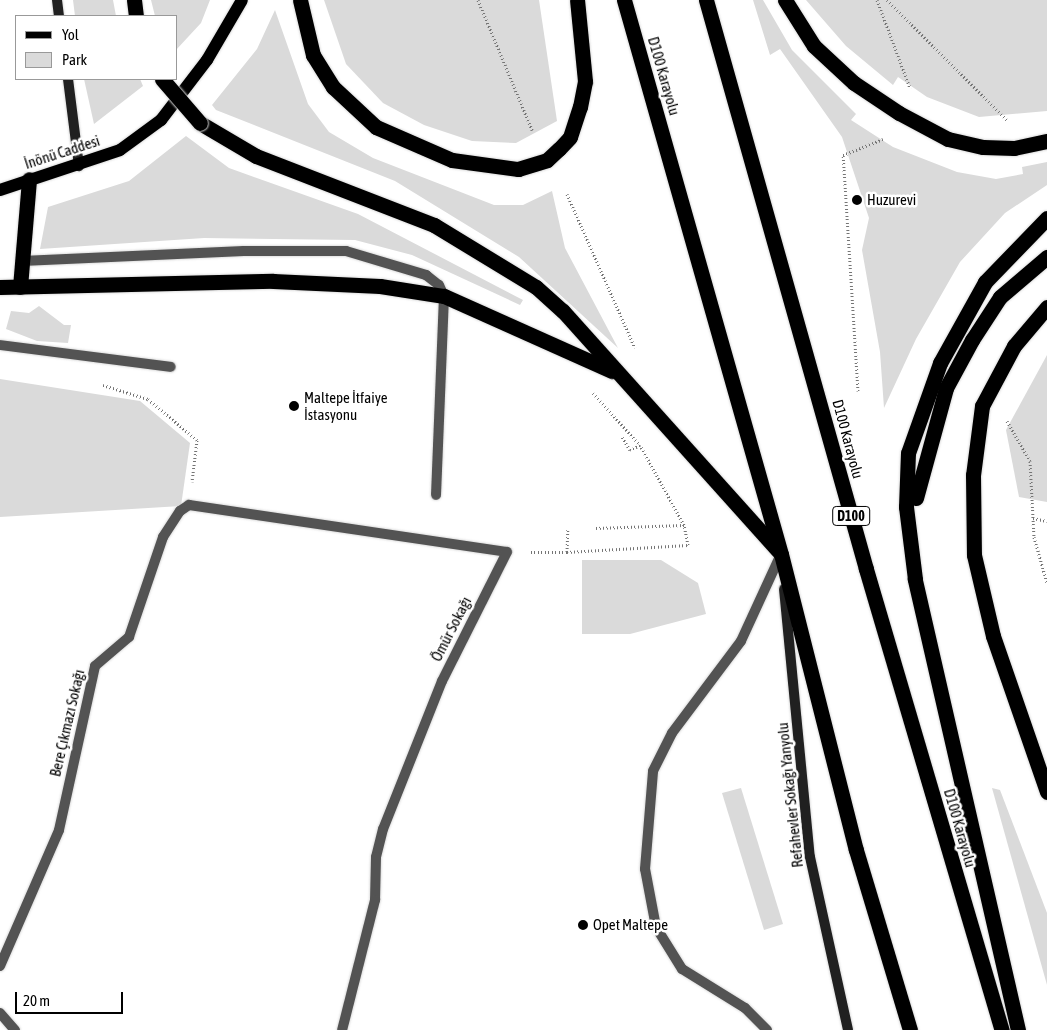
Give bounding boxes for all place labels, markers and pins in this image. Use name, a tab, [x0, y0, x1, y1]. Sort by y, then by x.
place label: Huzurevi	[867, 191, 916, 209]
marker: Huzurevi	[851, 194, 863, 206]
place label: Maltepe İtfaiye İstasyonu	[304, 388, 388, 423]
marker: Maltepe İtfaiye İstasyonu	[288, 400, 300, 412]
place label: Opet Maltepe	[593, 916, 668, 934]
marker: Opet Maltepe	[577, 919, 589, 931]

